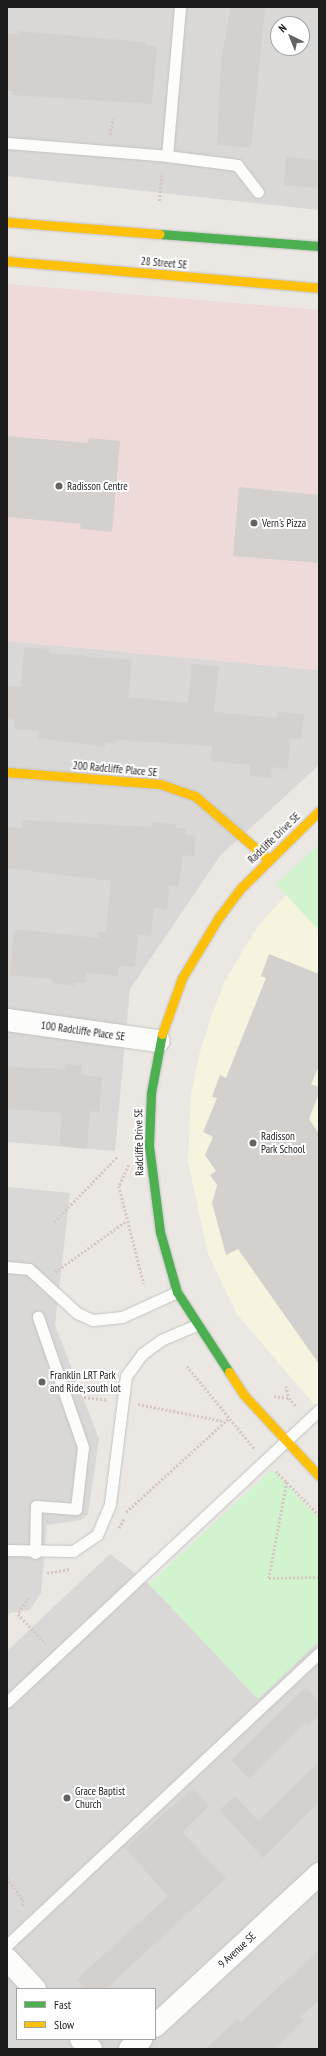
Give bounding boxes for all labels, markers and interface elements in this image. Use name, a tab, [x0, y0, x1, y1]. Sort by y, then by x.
north arrow	[270, 16, 310, 56]
text: N	[276, 21, 289, 35]
street label: 28 Street SE	[140, 254, 188, 272]
place label: Radisson Centre	[67, 479, 128, 493]
marker: Radisson Centre	[54, 481, 64, 491]
place label: Vern's Pizza	[262, 516, 306, 530]
marker: Vern's Pizza	[249, 518, 259, 528]
street label: 200 Radcliffe Place SE	[72, 759, 158, 779]
street label: Radcliffe Drive SE	[245, 810, 303, 866]
street label: 100 Radcliffe Place SE	[40, 1019, 126, 1043]
street label: Radcliffe Drive SE	[132, 1108, 146, 1176]
place label: Radisson Park School	[261, 1130, 305, 1156]
marker: Radisson Park School	[248, 1138, 258, 1148]
place label: Franklin LRT Park and Ride, south lot	[50, 1369, 121, 1395]
marker: Franklin LRT Park and Ride, south lot	[37, 1377, 47, 1387]
place label: Grace Baptist Church	[75, 1785, 125, 1811]
marker: Grace Baptist Church	[62, 1793, 72, 1803]
street label: 9 Avenue SE	[215, 1929, 259, 1971]
legend	[16, 1988, 156, 2040]
text: Fast	[54, 1997, 71, 2012]
text: Slow	[54, 2017, 74, 2032]

